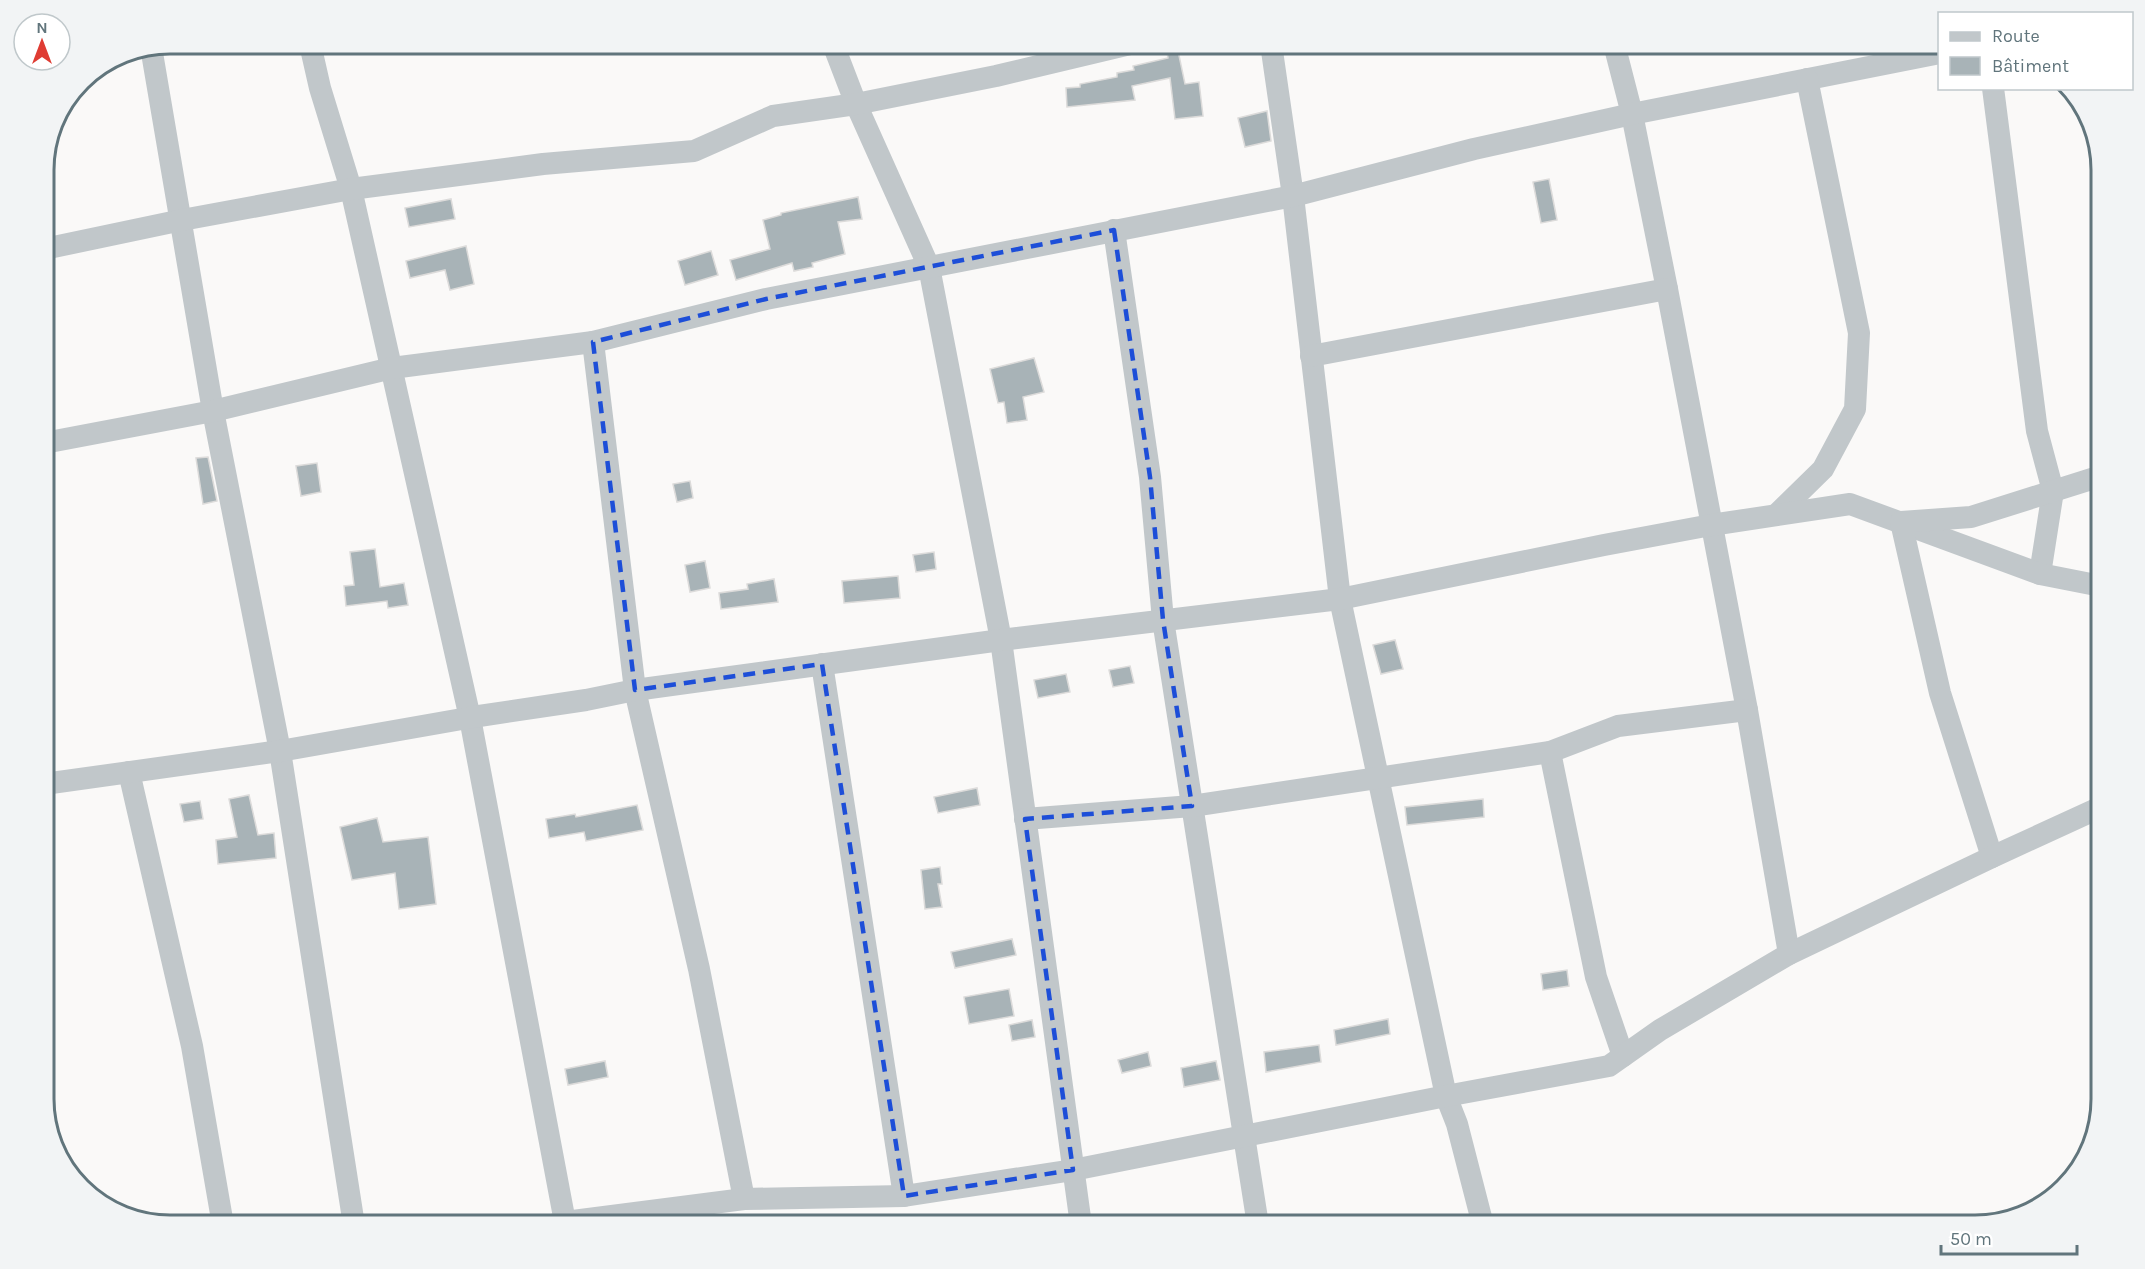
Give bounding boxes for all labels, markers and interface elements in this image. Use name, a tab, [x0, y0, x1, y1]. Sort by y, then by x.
north arrow	[12, 12, 72, 72]
legend	[1938, 12, 2133, 90]
text: N	[36, 18, 48, 37]
text: Route	[1992, 25, 2040, 47]
text: Bâtiment	[1992, 55, 2069, 77]
scale bar	[1941, 1218, 2078, 1256]
text: 50 m	[1950, 1228, 1992, 1250]

